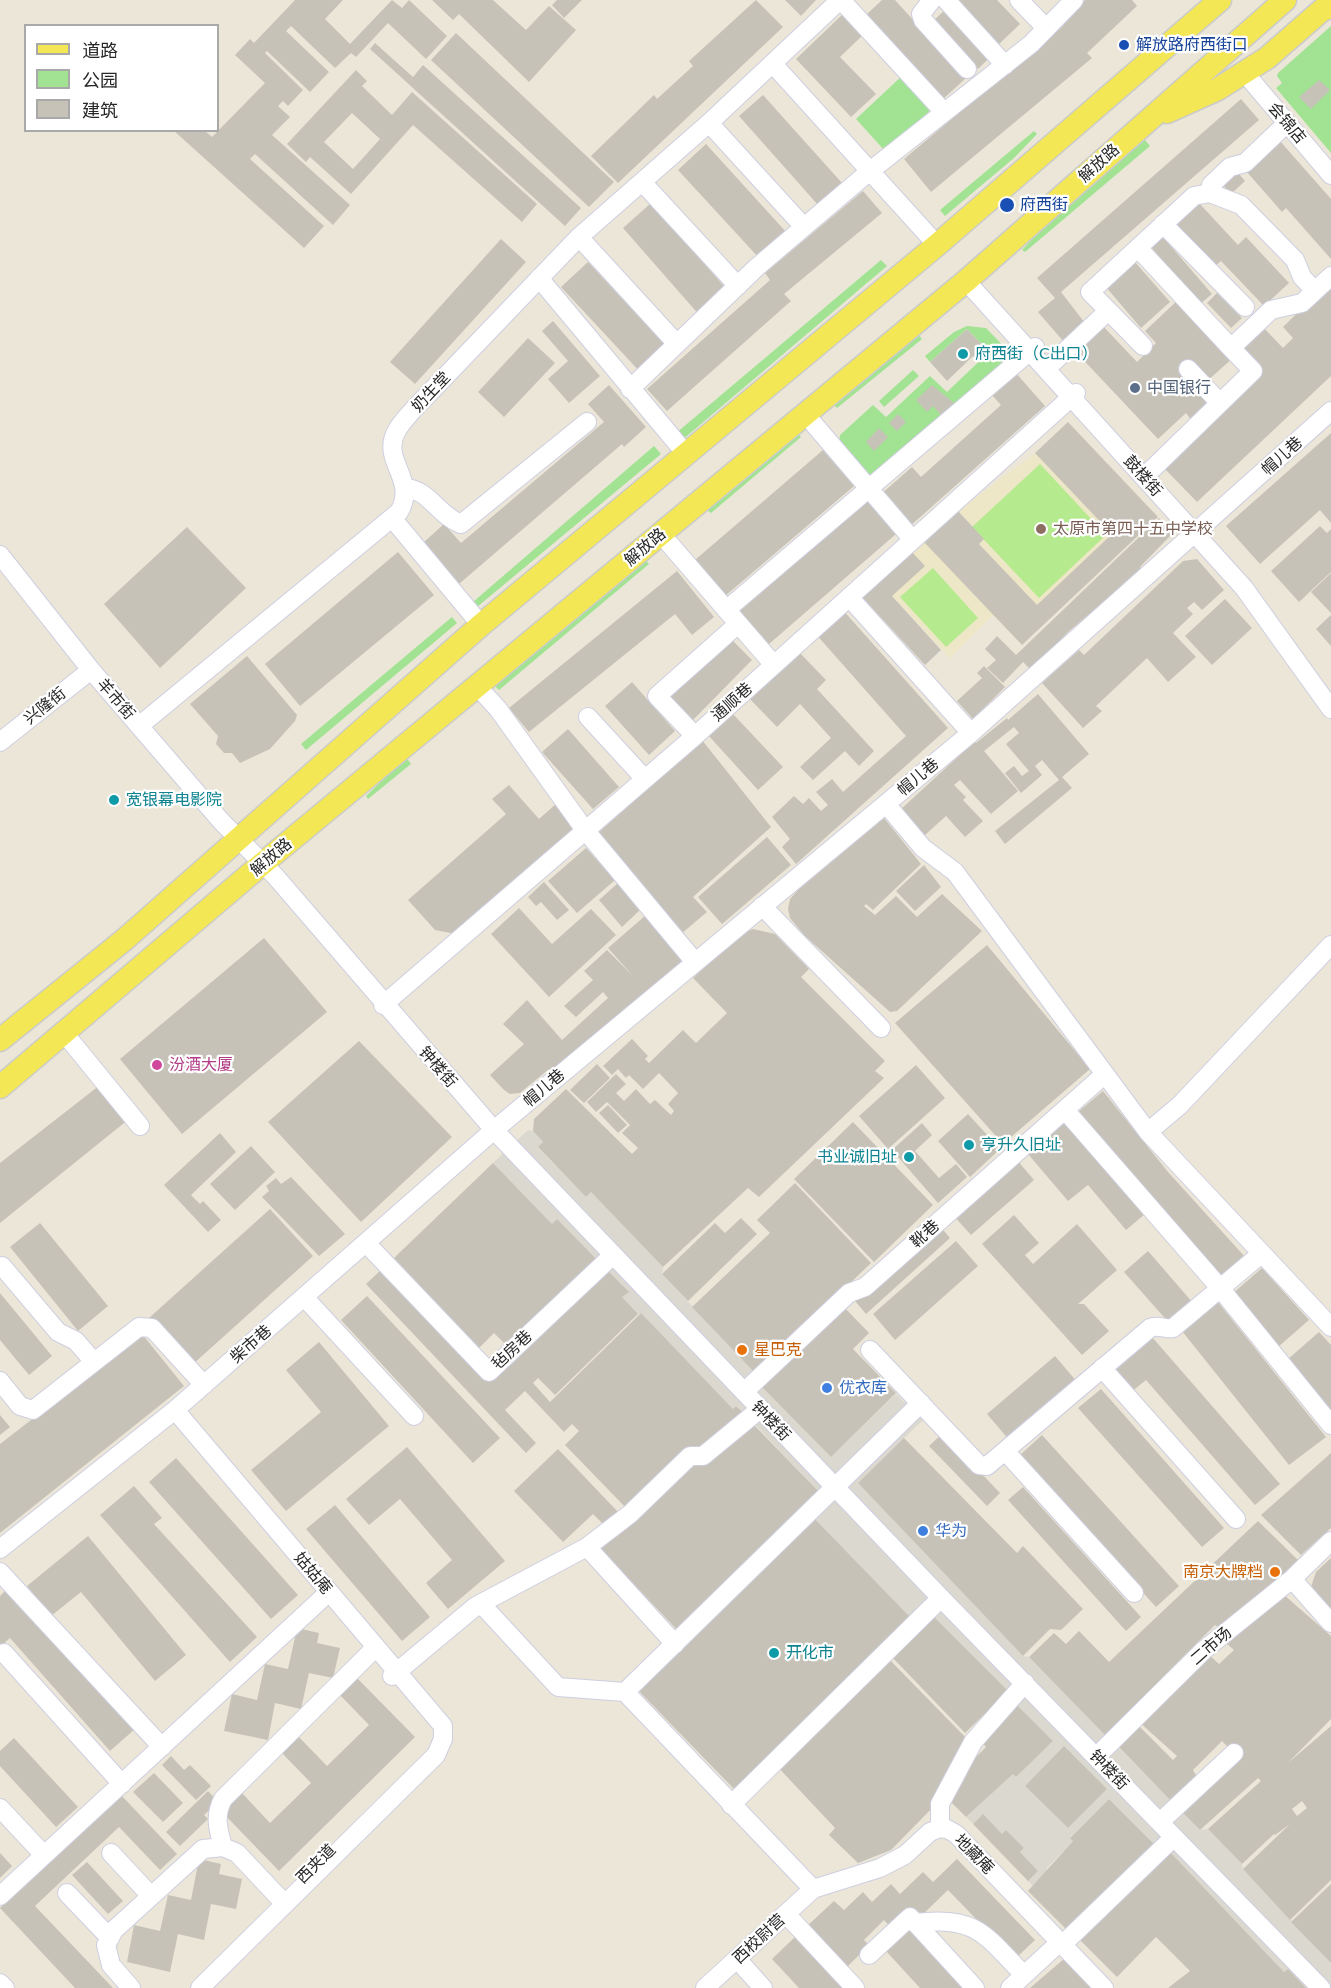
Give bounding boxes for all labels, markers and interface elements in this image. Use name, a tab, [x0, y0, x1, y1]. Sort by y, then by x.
legend	[24, 24, 219, 132]
place label: 解放路府西街口	[1136, 35, 1248, 55]
marker: 解放路府西街口	[1117, 38, 1131, 52]
text: 道路	[82, 39, 118, 61]
text: 公园	[82, 69, 118, 91]
street label: 会锦店	[1264, 98, 1310, 148]
text: 建筑	[82, 99, 118, 121]
street label: 解放路	[1075, 140, 1123, 186]
place label: 府西街	[1020, 195, 1068, 215]
marker: 府西街	[998, 196, 1016, 214]
place label: 府西街（C出口）	[975, 344, 1098, 364]
marker: 府西街（C出口）	[956, 347, 970, 361]
street label: 奶生堂	[408, 368, 454, 416]
place label: 中国银行	[1147, 378, 1211, 398]
marker: 中国银行	[1128, 381, 1142, 395]
street label: 帽儿巷	[1258, 433, 1306, 479]
street label: 鼓楼街	[1120, 452, 1166, 500]
place label: 太原市第四十五中学校	[1053, 519, 1213, 539]
marker: 太原市第四十五中学校	[1034, 522, 1048, 536]
street label: 解放路	[620, 524, 670, 570]
street label: 羊市街	[93, 675, 139, 723]
street label: 通顺巷	[708, 679, 756, 725]
street label: 兴隆街	[20, 683, 70, 729]
street label: 帽儿巷	[893, 754, 943, 800]
place label: 宽银幕电影院	[126, 790, 222, 810]
marker: 宽银幕电影院	[107, 793, 121, 807]
street label: 解放路	[246, 834, 296, 880]
street label: 钟楼街	[415, 1043, 461, 1091]
place label: 汾酒大厦	[169, 1055, 233, 1075]
marker: 汾酒大厦	[150, 1058, 164, 1072]
street label: 帽儿巷	[519, 1065, 569, 1111]
place label: 亨升久旧址	[981, 1135, 1061, 1155]
marker: 亨升久旧址	[962, 1138, 976, 1152]
place label: 书业诚旧址	[817, 1147, 897, 1167]
marker: 书业诚旧址	[902, 1150, 916, 1164]
street label: 靴巷	[907, 1216, 943, 1252]
street label: 柴市巷	[227, 1321, 275, 1367]
street label: 毡房巷	[488, 1327, 536, 1373]
place label: 星巴克	[754, 1340, 802, 1360]
marker: 星巴克	[735, 1343, 749, 1357]
place label: 优衣库	[839, 1378, 887, 1398]
marker: 优衣库	[820, 1381, 834, 1395]
street label: 钟楼街	[747, 1397, 795, 1445]
place label: 华为	[935, 1521, 967, 1541]
marker: 华为	[916, 1524, 930, 1538]
street label: 姑姑庵	[290, 1548, 336, 1598]
place label: 南京大牌档	[1183, 1562, 1263, 1582]
marker: 南京大牌档	[1268, 1565, 1282, 1579]
street label: 二市场	[1187, 1623, 1235, 1669]
place label: 开化市	[786, 1643, 834, 1663]
marker: 开化市	[767, 1646, 781, 1660]
street label: 钟楼街	[1085, 1746, 1133, 1794]
street label: 地藏庵	[950, 1830, 998, 1878]
street label: 西夹道	[292, 1840, 340, 1888]
street label: 西校尉营	[729, 1910, 789, 1968]

